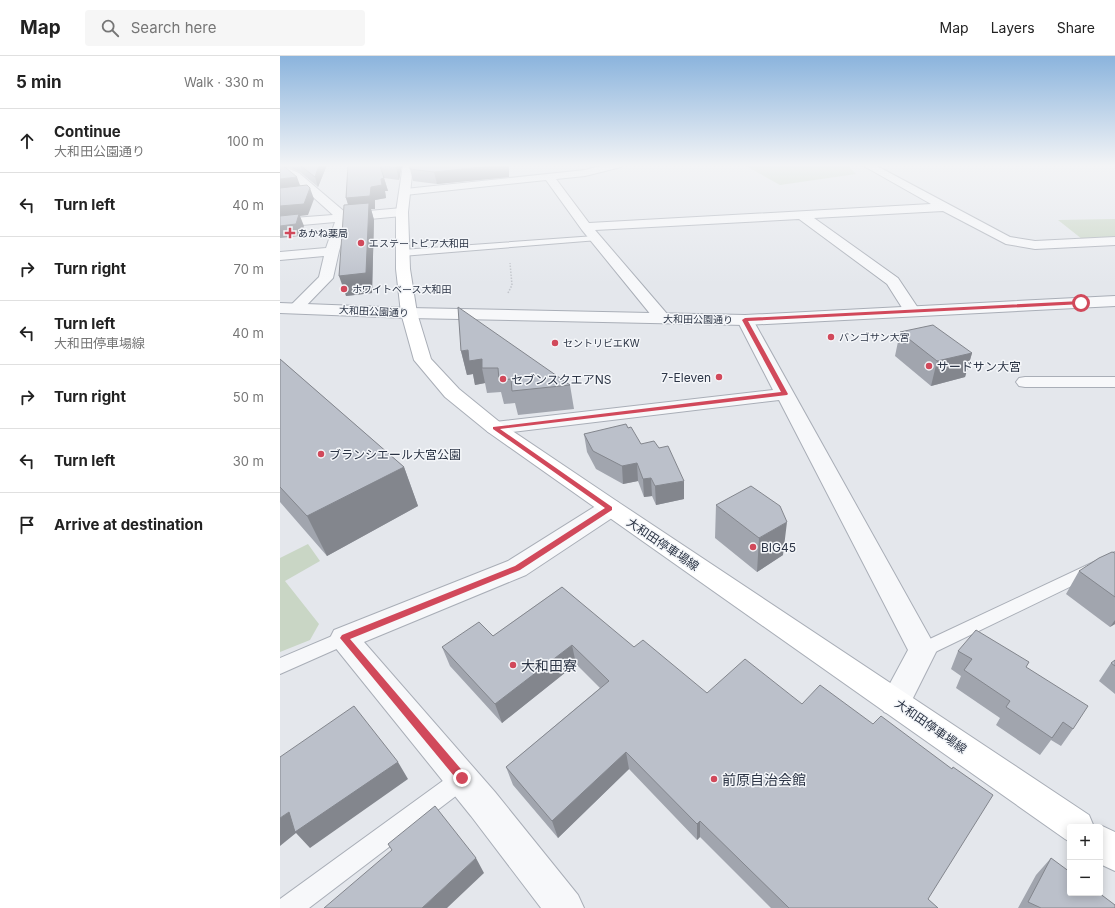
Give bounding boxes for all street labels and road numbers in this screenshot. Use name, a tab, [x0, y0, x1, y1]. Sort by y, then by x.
street label: 大和田公園通り	[339, 303, 409, 319]
street label: 大和田公園通り	[663, 312, 733, 326]
street label: 大和田停車場線	[624, 514, 702, 574]
street label: 大和田停車場線	[892, 696, 970, 756]

